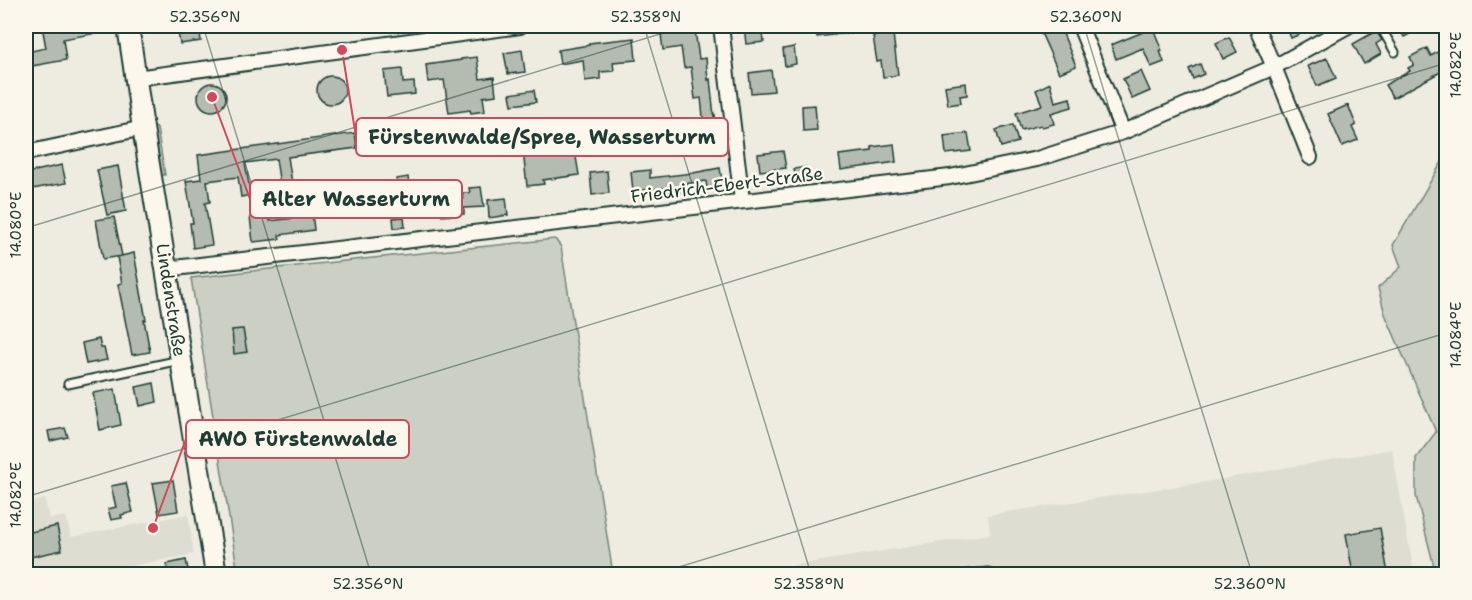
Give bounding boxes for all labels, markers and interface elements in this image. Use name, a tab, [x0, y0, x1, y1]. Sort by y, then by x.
text: 52.356°N	[170, 7, 240, 27]
text: 52.358°N	[611, 7, 681, 27]
text: 52.360°N	[1050, 7, 1122, 27]
text: 14.082°E	[1446, 32, 1466, 98]
callout: Fürstenwalde/Spree, Wasserturm	[356, 118, 728, 156]
text: Fürstenwalde/Spree, Wasserturm	[368, 124, 716, 150]
street label: Friedrich-Ebert-Straße	[629, 161, 825, 209]
callout: Alter Wasserturm	[250, 180, 462, 218]
text: Alter Wasserturm	[262, 186, 450, 212]
text: 14.080°E	[6, 192, 26, 258]
street label: Lindenstraße	[150, 242, 192, 358]
text: 14.084°E	[1446, 302, 1466, 368]
callout: AWO Fürstenwalde	[186, 420, 409, 458]
text: AWO Fürstenwalde	[199, 426, 397, 452]
text: 14.082°E	[6, 462, 26, 528]
text: 52.356°N	[333, 574, 403, 594]
text: 52.358°N	[774, 574, 844, 594]
text: 52.360°N	[1214, 574, 1286, 594]

